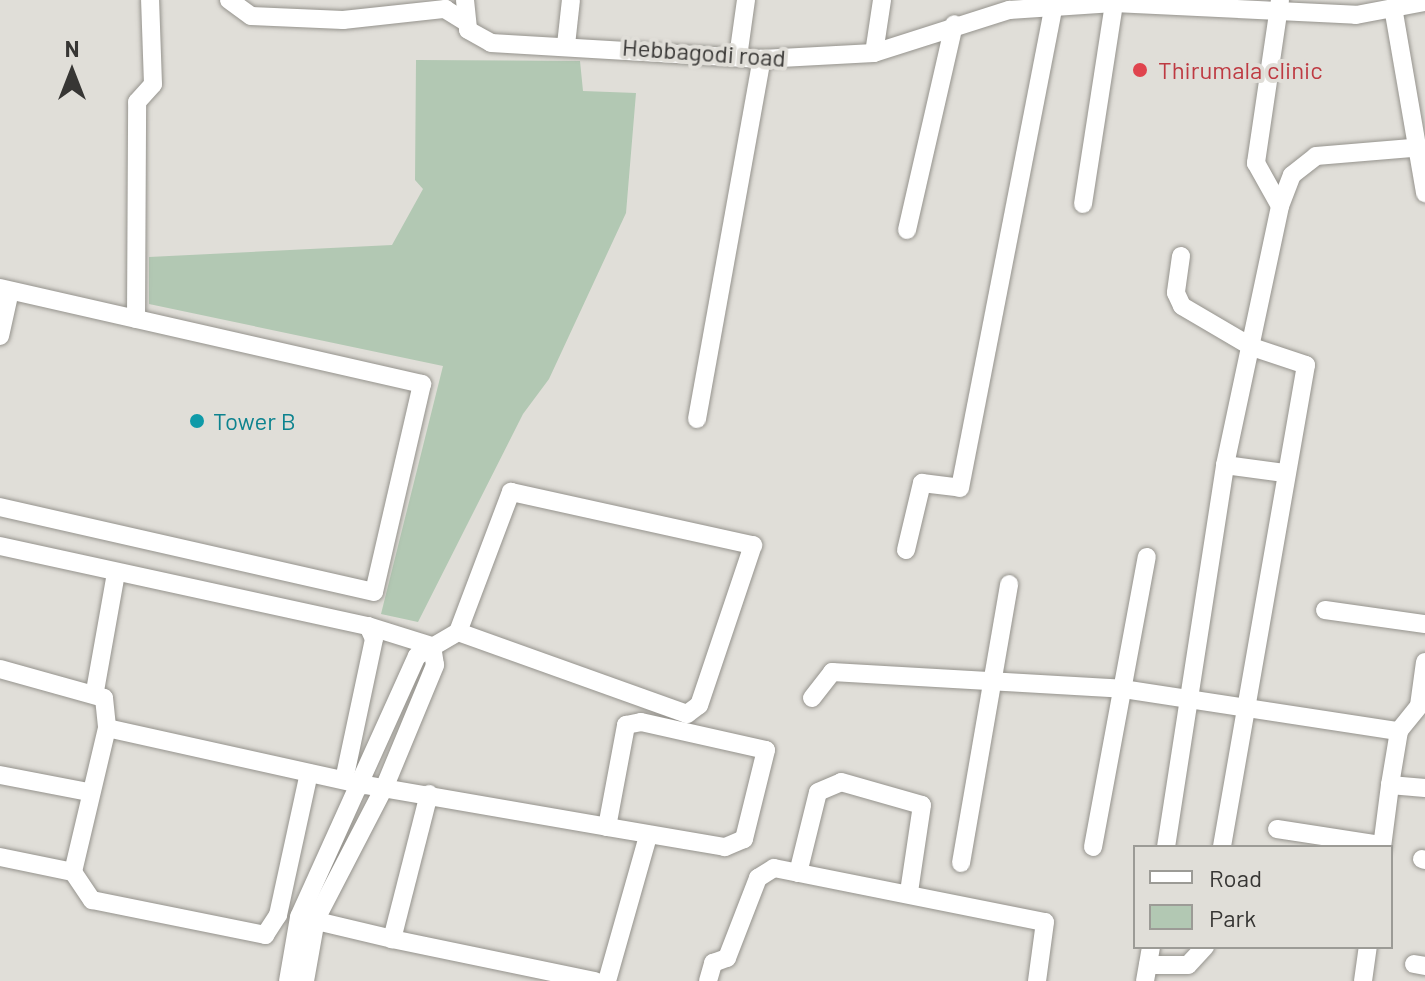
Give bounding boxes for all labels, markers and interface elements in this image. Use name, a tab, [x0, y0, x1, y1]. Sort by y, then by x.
north arrow	[32, 32, 112, 112]
street label: Hebbagodi road	[621, 32, 787, 72]
text: N	[65, 35, 79, 61]
place label: Thirumala clinic	[1158, 56, 1323, 84]
marker: Thirumala clinic	[1129, 59, 1151, 81]
place label: Tower B	[213, 407, 296, 435]
marker: Tower B	[188, 412, 206, 430]
legend	[1133, 845, 1393, 949]
text: Road	[1209, 863, 1262, 892]
text: Park	[1209, 903, 1256, 932]

